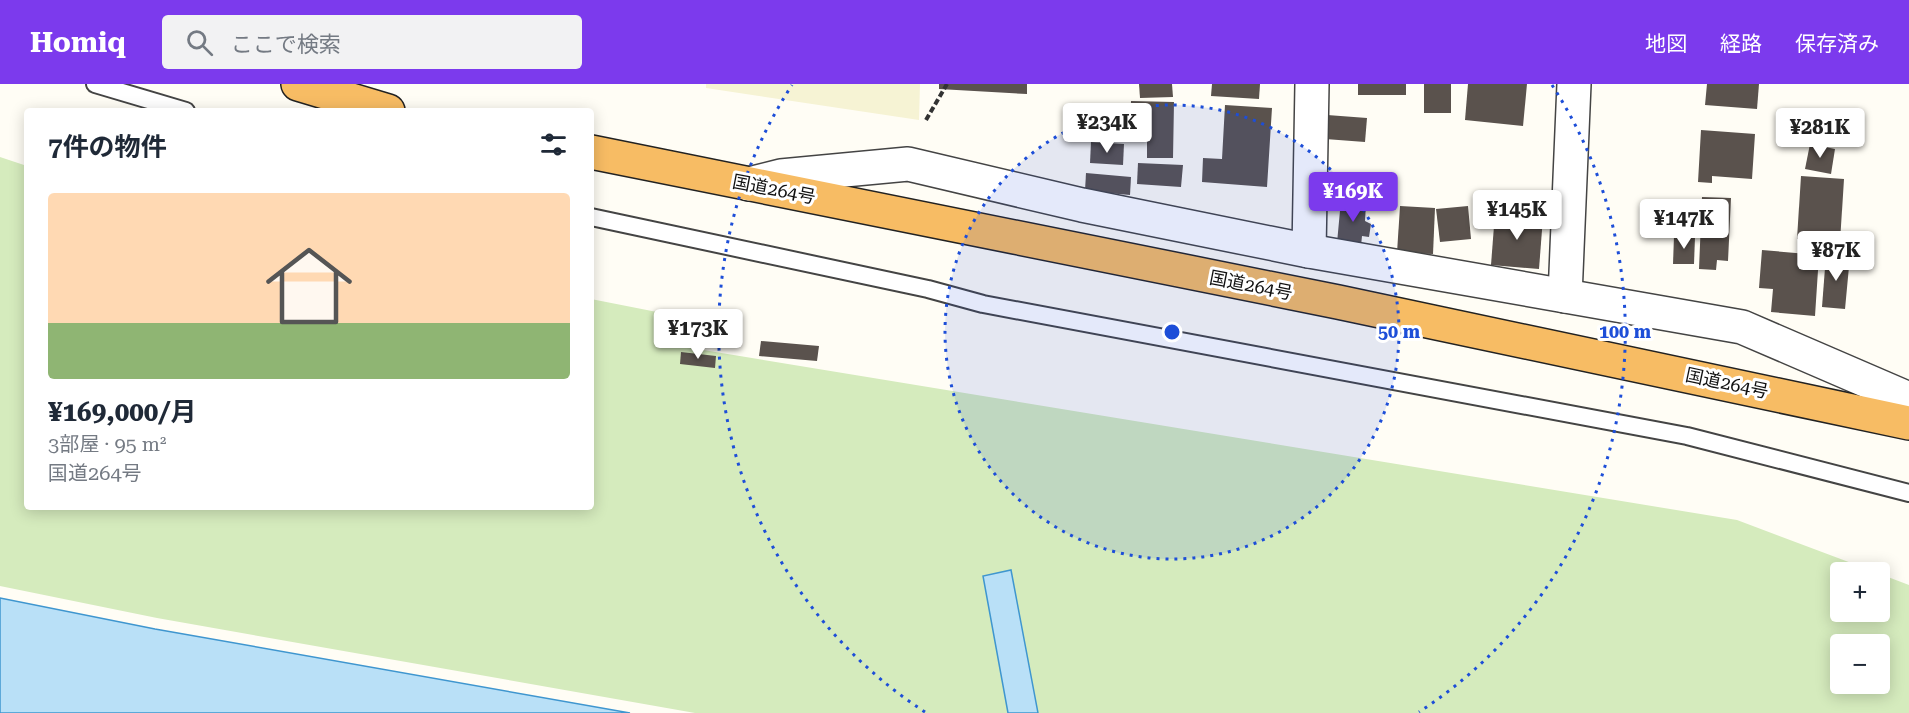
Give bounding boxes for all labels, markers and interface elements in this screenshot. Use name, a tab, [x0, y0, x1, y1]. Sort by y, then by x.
search box	[162, 15, 582, 69]
text: Homiq	[30, 26, 126, 59]
icon: search	[183, 26, 216, 59]
text: ここで検索	[231, 32, 341, 57]
text: 地図	[1645, 32, 1687, 56]
text: 経路	[1720, 32, 1762, 56]
text: 保存済み	[1795, 32, 1879, 56]
pin: ¥234K	[1065, 103, 1149, 154]
pin: ¥281K	[1778, 108, 1862, 159]
text: ¥234K	[1077, 110, 1137, 134]
text: ¥281K	[1790, 115, 1850, 139]
icon: filters	[537, 128, 570, 161]
text: 7件の物件	[48, 132, 167, 162]
street label: 国道264号	[731, 171, 817, 207]
pin: ¥169K	[1311, 172, 1395, 223]
text: ¥169K	[1323, 179, 1383, 203]
pin: ¥145K	[1475, 190, 1559, 241]
text: ¥145K	[1487, 197, 1547, 221]
pin: ¥147K	[1642, 199, 1726, 250]
text: ¥147K	[1654, 206, 1714, 230]
pin: ¥87K	[1800, 231, 1872, 282]
icon: home	[255, 232, 363, 340]
text: ¥87K	[1811, 238, 1861, 262]
street label: 国道264号	[1208, 267, 1294, 303]
pin: ¥173K	[656, 309, 740, 360]
text: ¥173K	[668, 316, 728, 340]
text: 50 m	[1378, 321, 1421, 342]
text: 100 m	[1599, 321, 1652, 342]
centre of rings	[1162, 322, 1182, 342]
street label: 国道264号	[1684, 364, 1770, 402]
text: ¥169,000/月	[48, 397, 196, 427]
text: 3部屋 · 95 m²	[48, 432, 167, 456]
text: 国道264号	[48, 461, 142, 485]
map controls	[1830, 562, 1890, 694]
button: +	[1830, 562, 1890, 622]
button: −	[1830, 634, 1890, 694]

